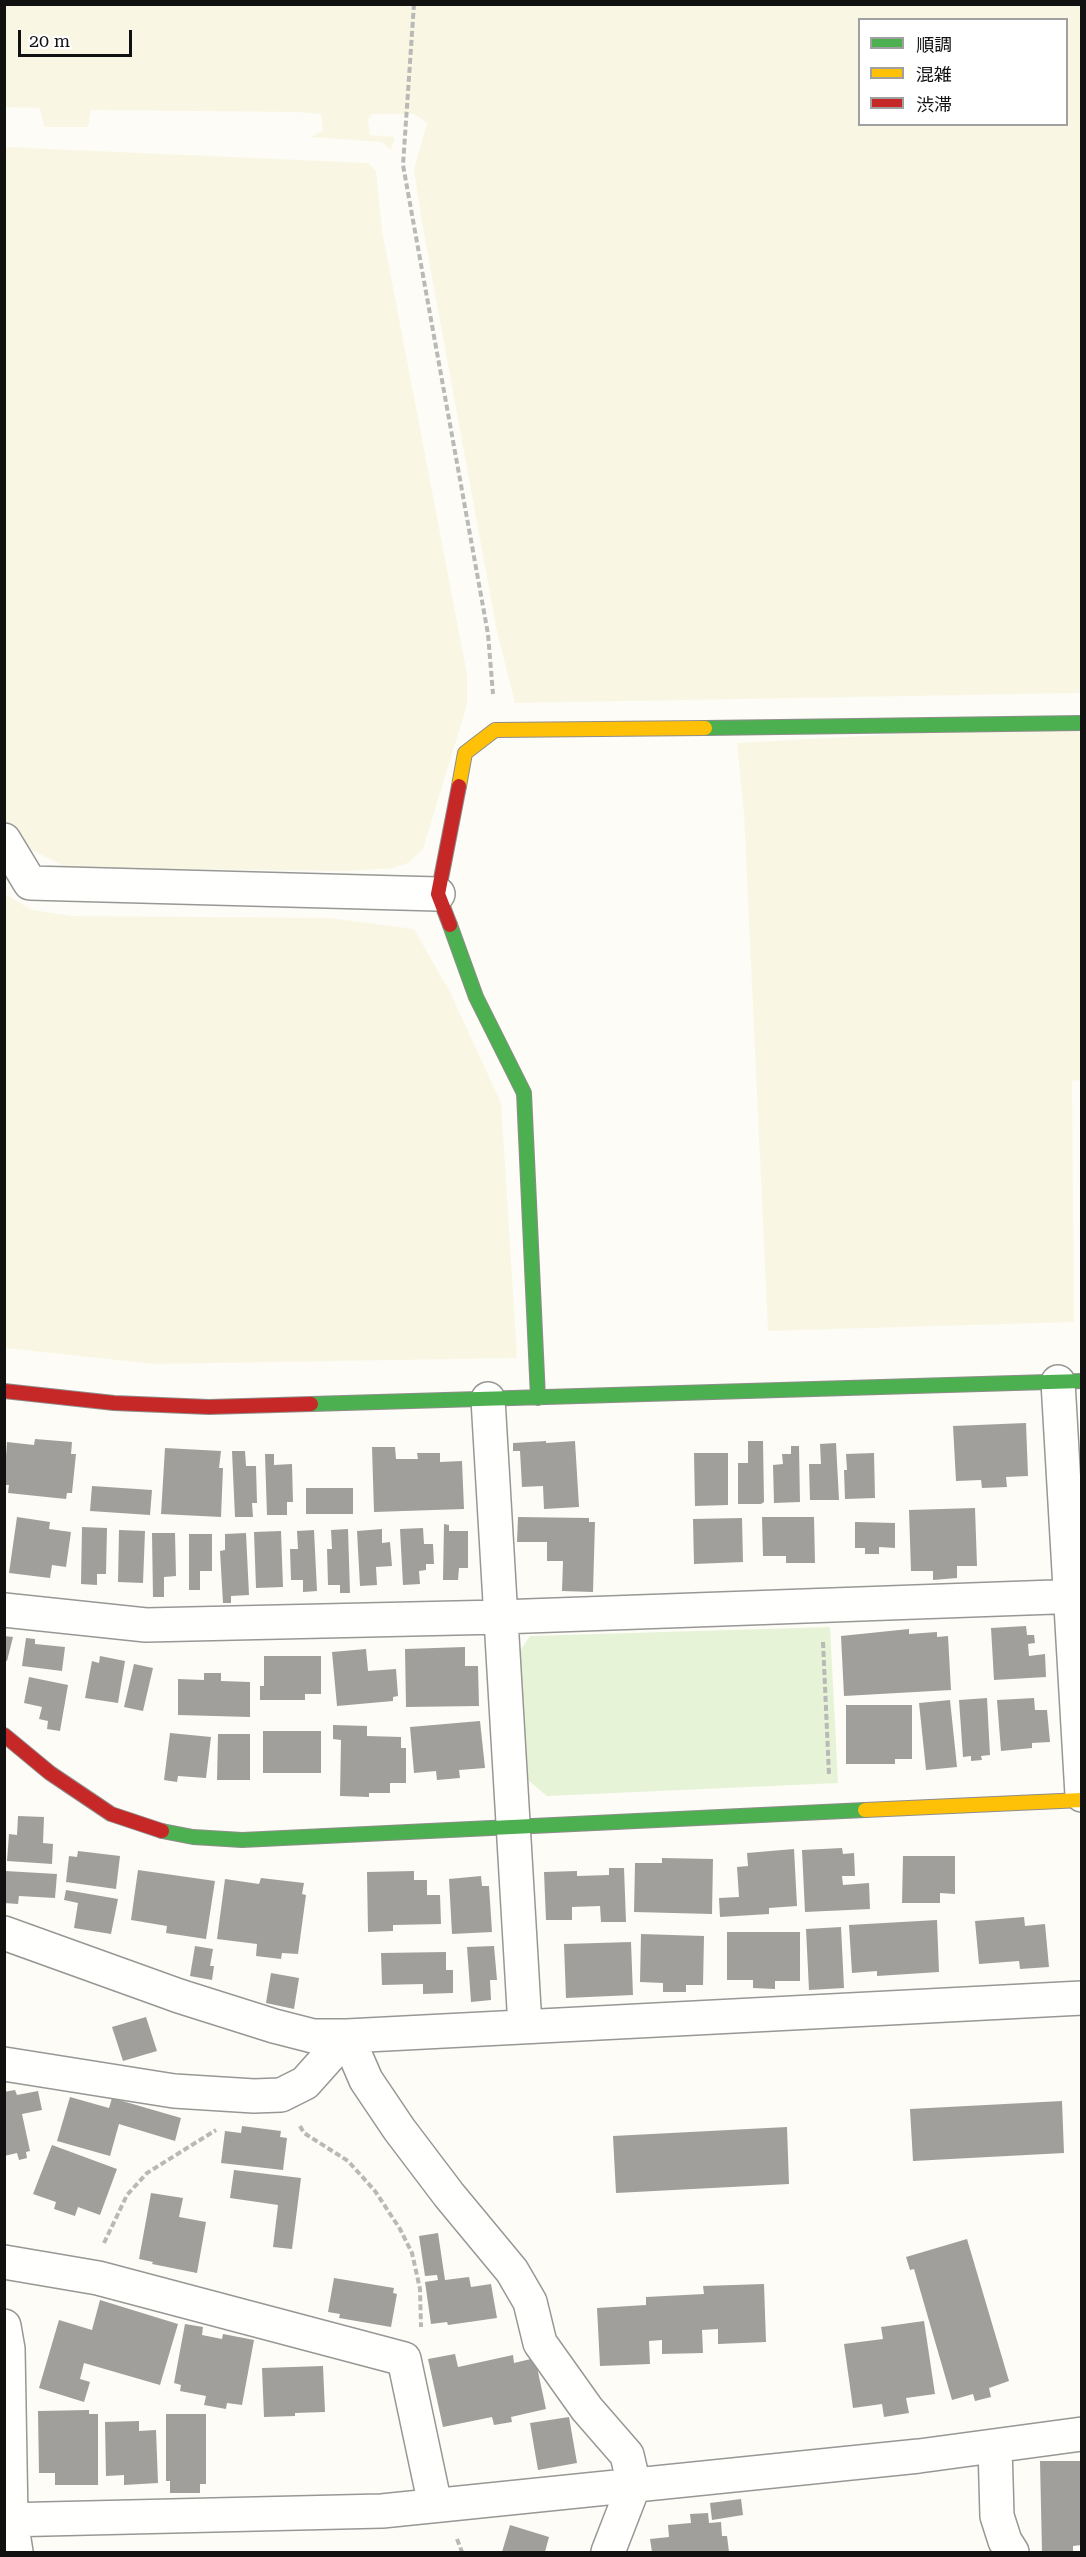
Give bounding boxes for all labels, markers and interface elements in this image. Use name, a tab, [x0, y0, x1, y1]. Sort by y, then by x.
scale bar	[21, 18, 135, 56]
legend	[858, 18, 1068, 126]
text: 20 m	[29, 30, 70, 51]
text: 順調	[916, 34, 952, 55]
text: 混雑	[916, 64, 952, 85]
text: 渋滞	[916, 94, 952, 115]

